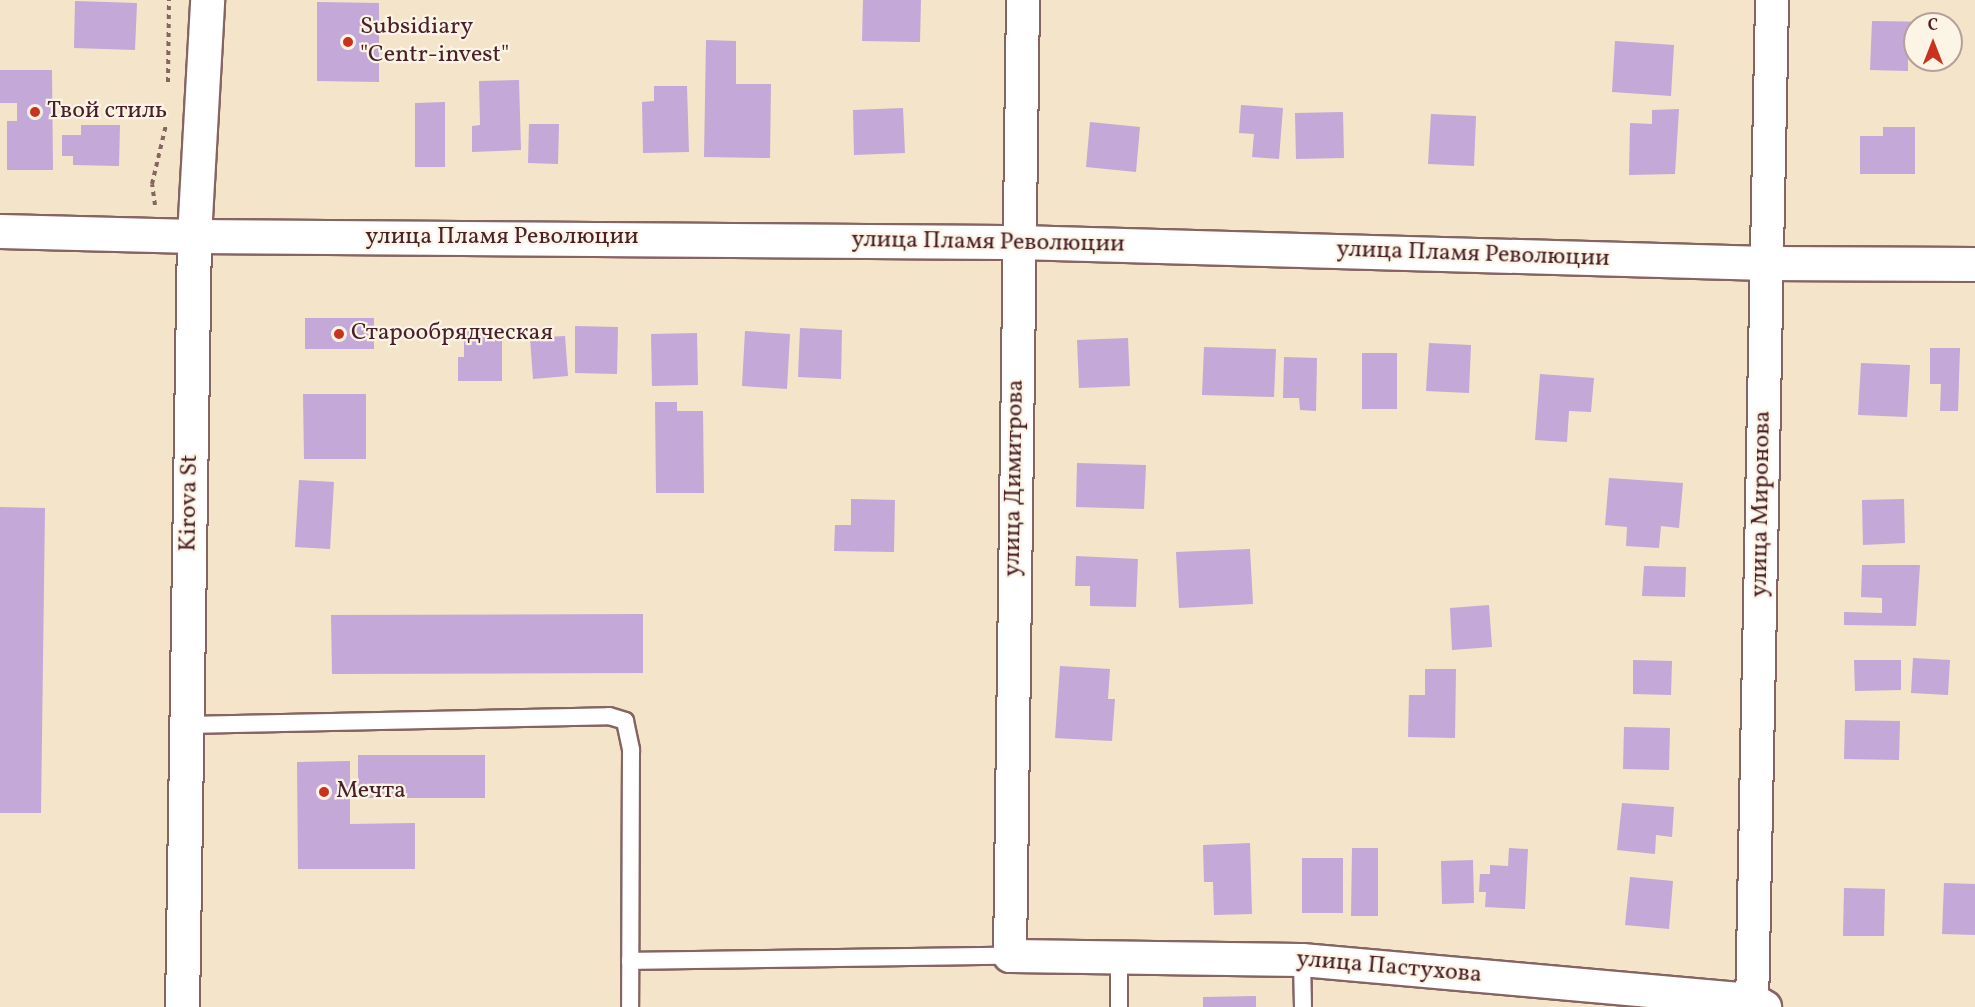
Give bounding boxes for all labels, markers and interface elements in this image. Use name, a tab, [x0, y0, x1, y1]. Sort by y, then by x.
north arrow	[1903, 12, 1963, 72]
place label: Subsidiary "Centr-invest"	[360, 14, 509, 70]
text: С	[1928, 15, 1938, 37]
marker: Subsidiary "Centr-invest"	[341, 35, 355, 49]
place label: Твой стиль	[47, 98, 167, 126]
marker: Твой стиль	[28, 105, 42, 119]
street label: улица Пламя Революции	[365, 224, 639, 252]
street label: улица Пламя Революции	[851, 226, 1125, 260]
street label: улица Пламя Революции	[1336, 236, 1610, 274]
place label: Старообрядческая	[351, 320, 553, 348]
marker: Старообрядческая	[332, 327, 346, 341]
street label: улица Димитрова	[999, 379, 1031, 577]
street label: улица Миронова	[1746, 410, 1778, 598]
street label: Kirova St	[175, 454, 205, 552]
place label: Мечта	[336, 778, 406, 806]
marker: Мечта	[317, 785, 331, 799]
street label: улица Пастухова	[1295, 946, 1483, 990]

